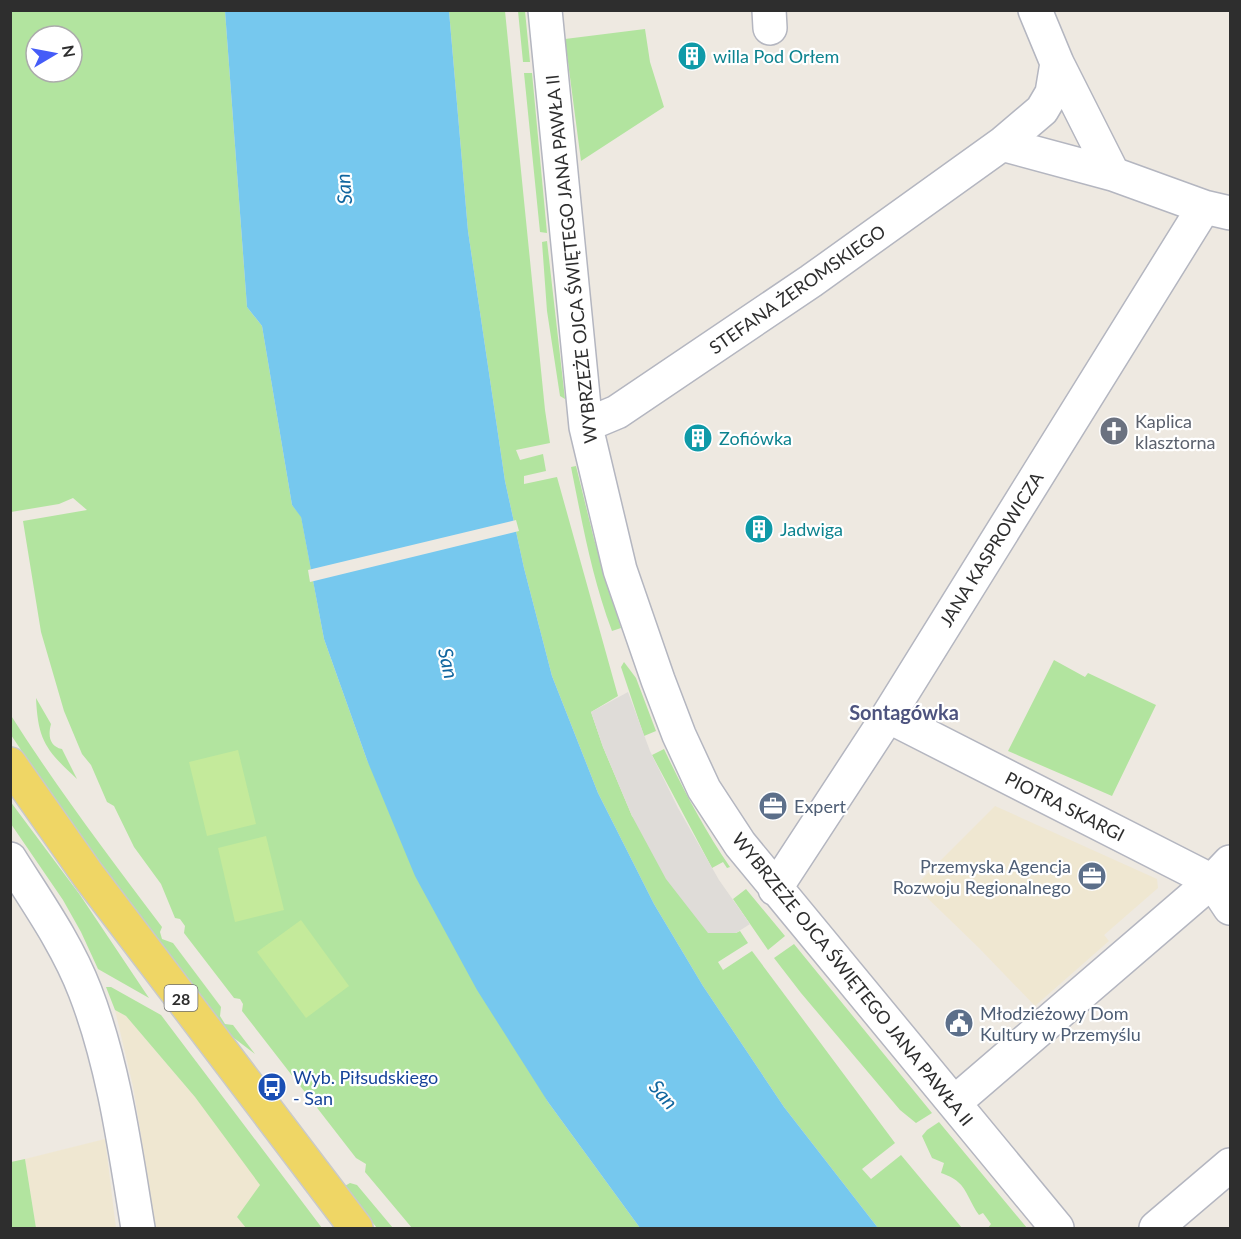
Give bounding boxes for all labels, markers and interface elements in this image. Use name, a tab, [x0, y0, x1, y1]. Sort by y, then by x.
north arrow	[24, 24, 84, 84]
building icon: willa Pod Orłem	[676, 40, 708, 72]
text: N	[59, 44, 80, 59]
place label: willa Pod Orłem	[713, 45, 839, 67]
street label: WYBRZEŻE OJCA ŚWIĘTEGO JANA PAWŁA II	[541, 73, 601, 445]
water label: San	[330, 173, 356, 205]
street label: STEFANA ŻEROMSKIEGO	[705, 220, 889, 358]
place label: Kaplica klasztorna	[1135, 410, 1215, 453]
church icon: Kaplica klasztorna	[1098, 415, 1130, 447]
building icon: Zofiówka	[682, 422, 714, 454]
place label: Zofiówka	[719, 427, 792, 449]
street label: JANA KASPROWICZA	[934, 467, 1048, 630]
building icon: Jadwiga	[743, 513, 775, 545]
place label: Jadwiga	[780, 518, 843, 540]
water label: San	[434, 645, 464, 681]
district label: Sontagówka	[849, 700, 959, 724]
street label: PIOTRA SKARGI	[1002, 766, 1128, 846]
office icon: Expert	[757, 790, 789, 822]
place label: Expert	[794, 795, 847, 817]
street label: WYBRZEŻE OJCA ŚWIĘTEGO JANA PAWŁA II	[728, 828, 978, 1130]
place label: Przemyska Agencja Rozwoju Regionalnego	[893, 855, 1071, 898]
office icon: Przemyska Agencja Rozwoju Regionalnego	[1076, 860, 1108, 892]
road number: 28	[164, 985, 198, 1011]
place label: Młodzieżowy Dom Kultury w Przemyślu	[980, 1002, 1141, 1045]
public building icon: Młodzieżowy Dom Kultury w Przemyślu	[943, 1007, 975, 1039]
place label: Wyb. Piłsudskiego - San	[293, 1066, 438, 1109]
bus stop icon: Wyb. Piłsudskiego - San	[256, 1071, 288, 1103]
water label: San	[645, 1074, 683, 1114]

